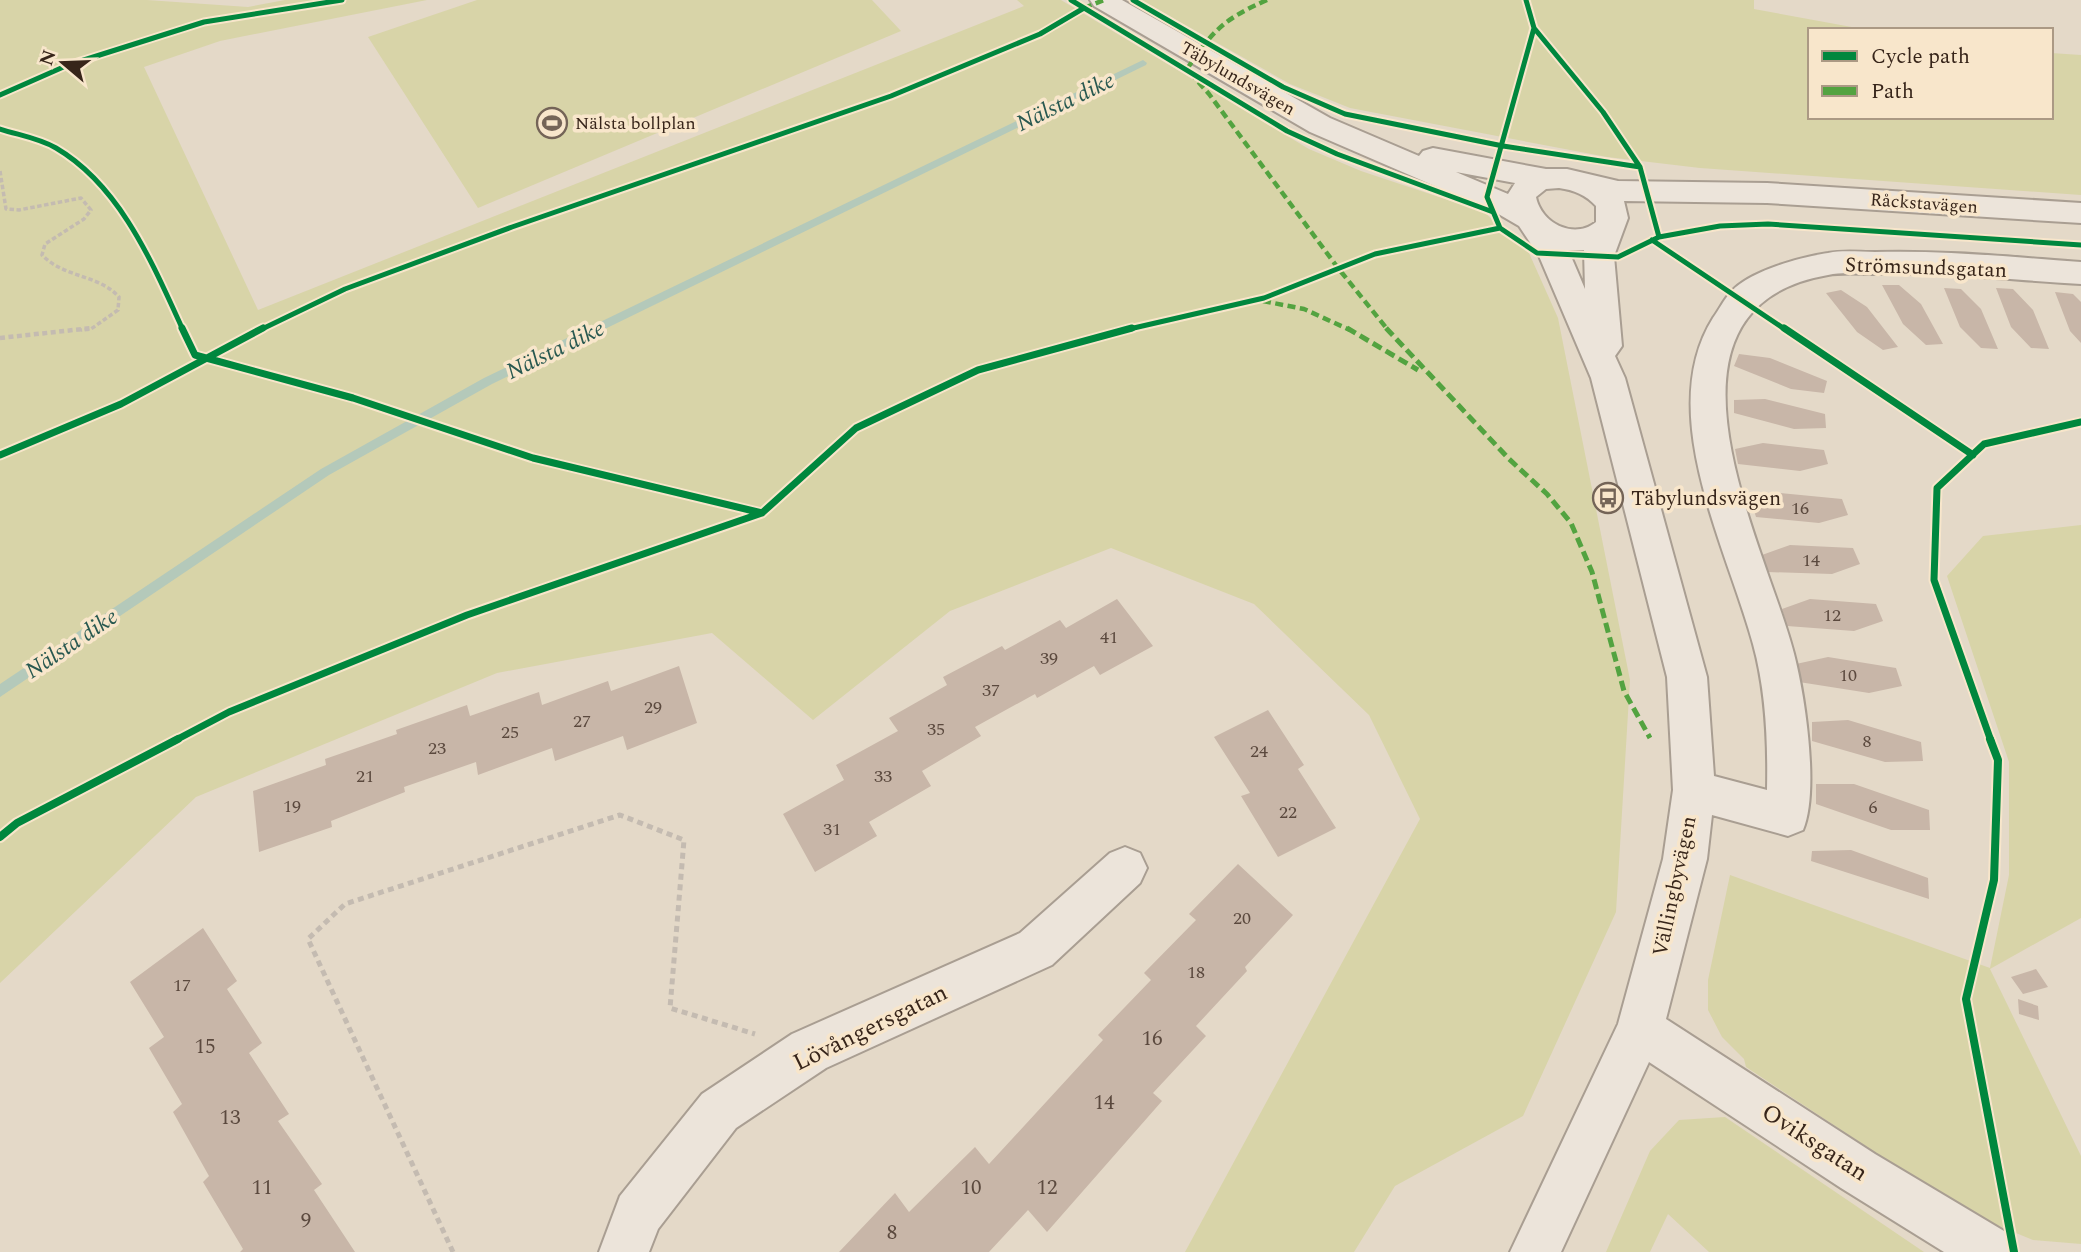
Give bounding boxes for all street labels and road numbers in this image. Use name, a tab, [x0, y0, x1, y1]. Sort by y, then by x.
street label: Täbylundsvägen	[1175, 35, 1300, 122]
street label: Råckstavägen	[1869, 186, 1979, 221]
street label: Strömsundsgatan	[1845, 249, 2007, 287]
street label: Vällingbyvägen	[1644, 813, 1705, 959]
street label: Lövångersgatan	[787, 975, 954, 1081]
street label: Oviksgatan	[1754, 1095, 1875, 1191]

